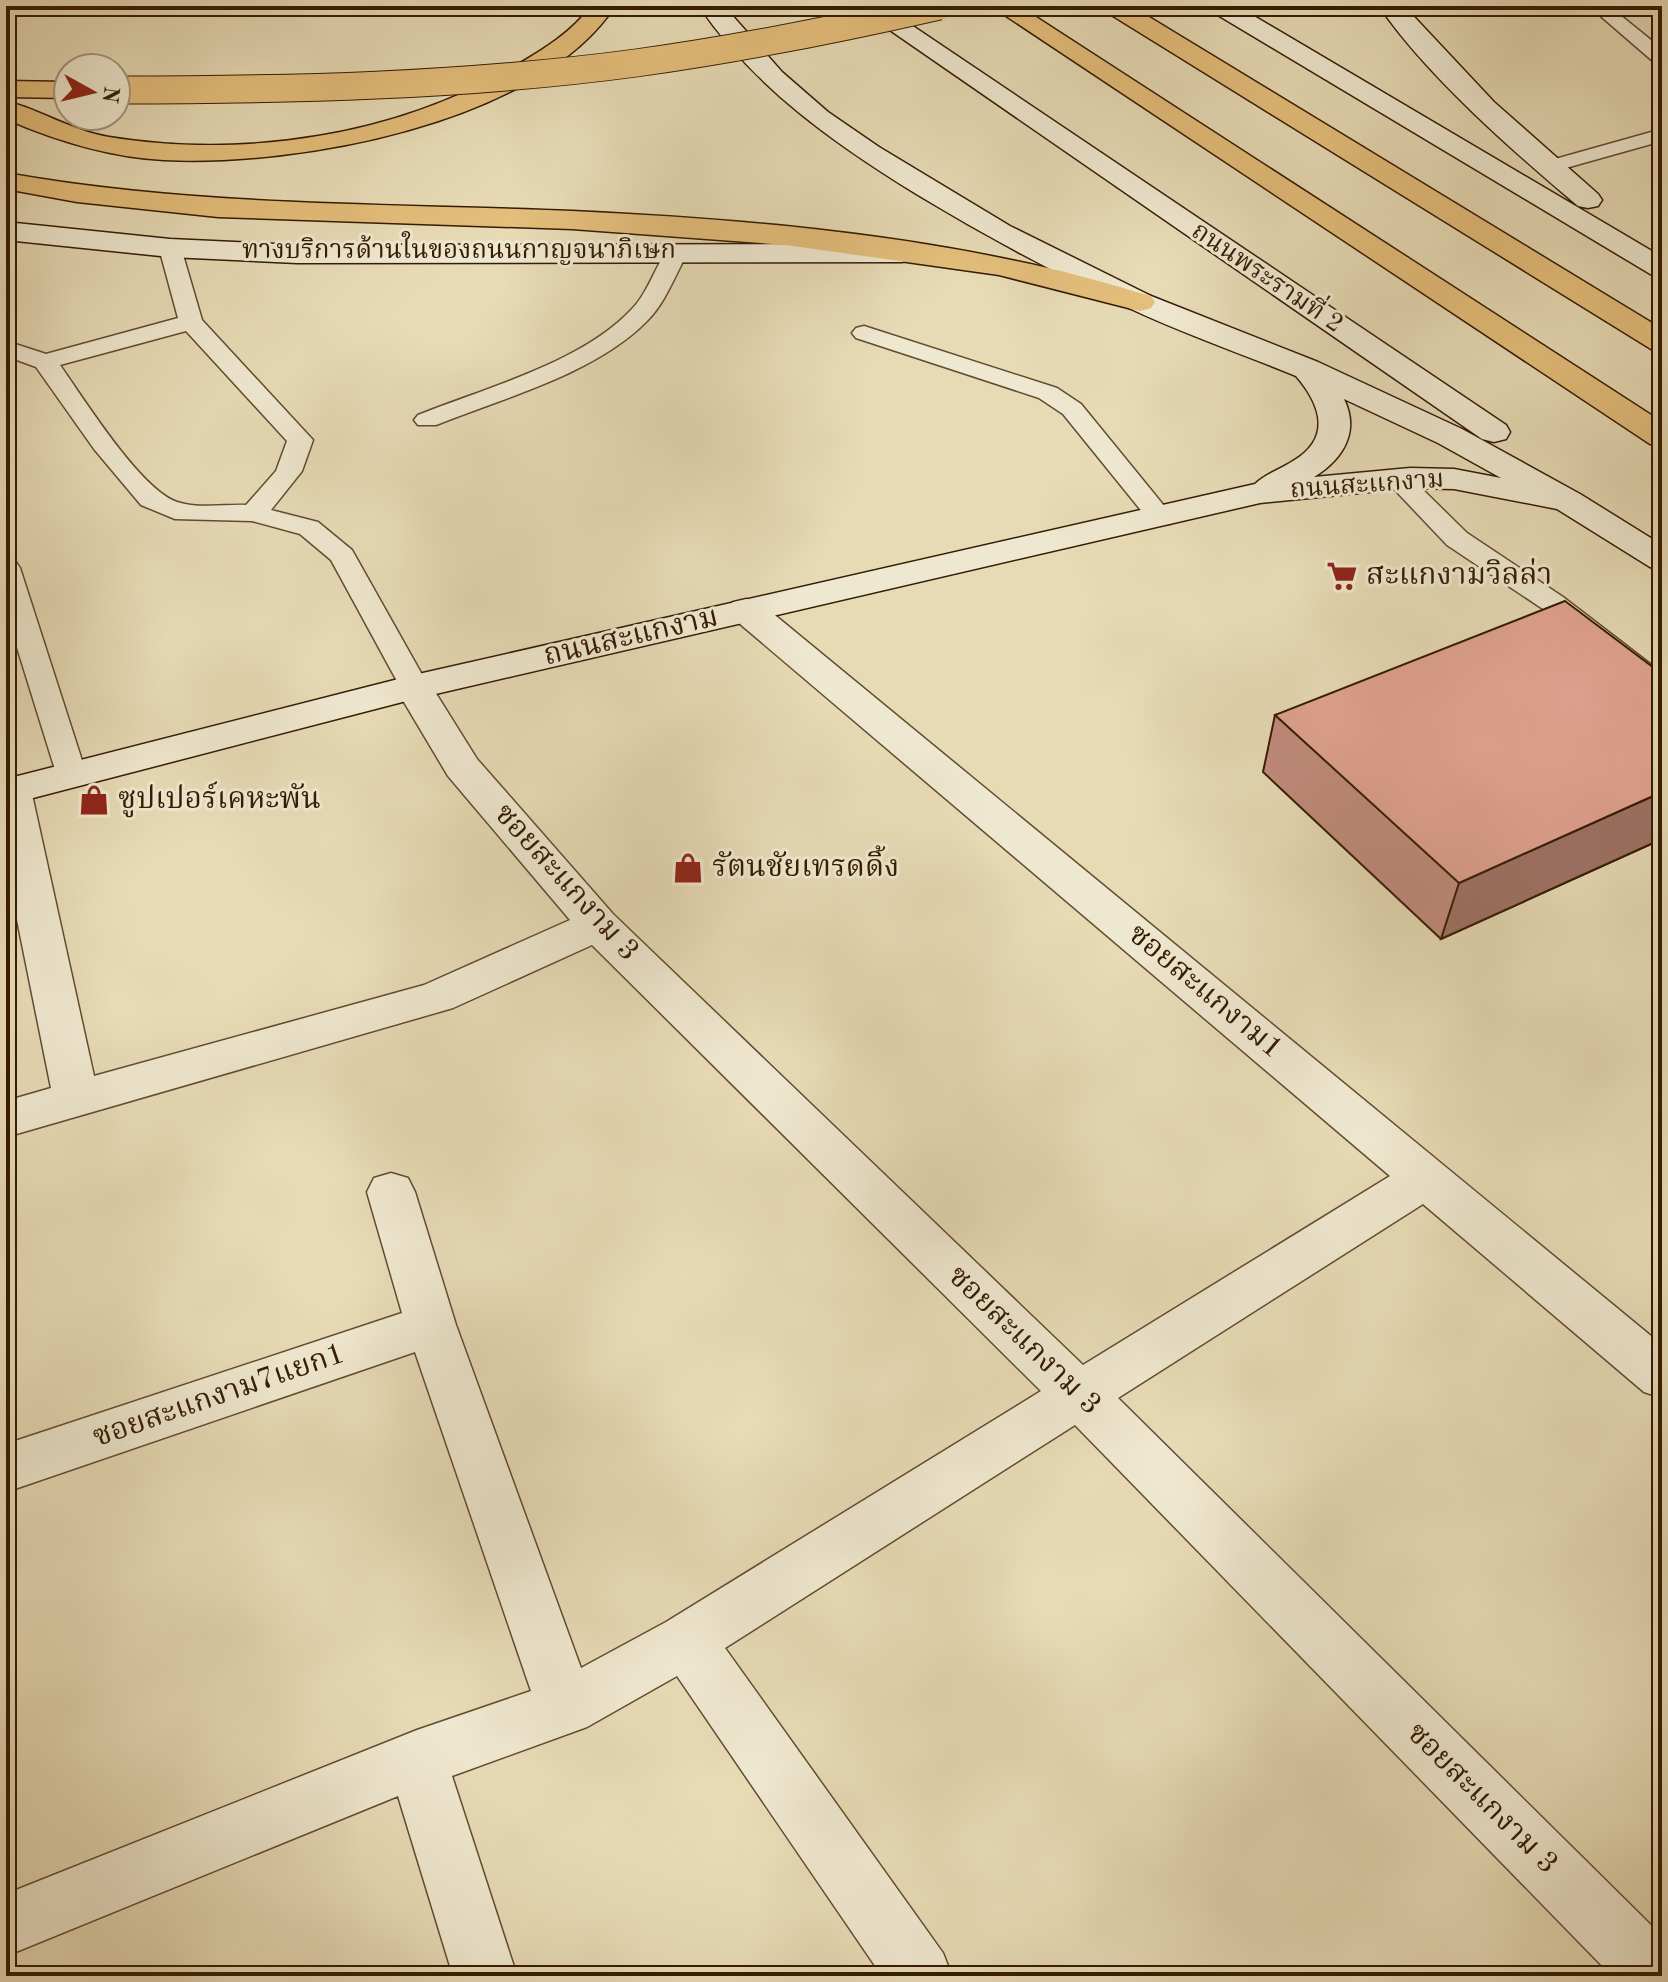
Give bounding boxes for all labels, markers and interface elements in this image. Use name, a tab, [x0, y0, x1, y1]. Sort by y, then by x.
north arrow	[52, 52, 132, 132]
text: N	[98, 85, 122, 105]
street label: ถนนพระรามที่ 2	[1187, 211, 1352, 338]
street label: ทางบริการด้านในของถนนกาญจนาภิเษก	[242, 231, 676, 265]
street label: ถนนสะแกงาม	[1289, 467, 1445, 503]
place label: สะแกงามวิลล่า	[1366, 558, 1552, 591]
supermarket icon: สะแกงามวิลล่า	[1325, 559, 1359, 593]
street label: ถนนสะแกงาม	[541, 602, 721, 672]
place label: ซูปเปอร์เคหะพัน	[118, 781, 321, 818]
shop icon: ซูปเปอร์เคหะพัน	[77, 783, 111, 817]
street label: ซอยสะแกงาม 3	[488, 799, 644, 967]
place label: รัตนชัยเทรดดิ้ง	[712, 845, 899, 883]
shop icon: รัตนชัยเทรดดิ้ง	[671, 851, 705, 885]
street label: ซอยสะแกงาม1	[1122, 919, 1288, 1065]
street label: ซอยสะแกงาม 3	[942, 1261, 1106, 1421]
street label: ซอยสะแกงาม7แยก1	[89, 1339, 349, 1453]
street label: ซอยสะแกงาม 3	[1401, 1718, 1563, 1880]

